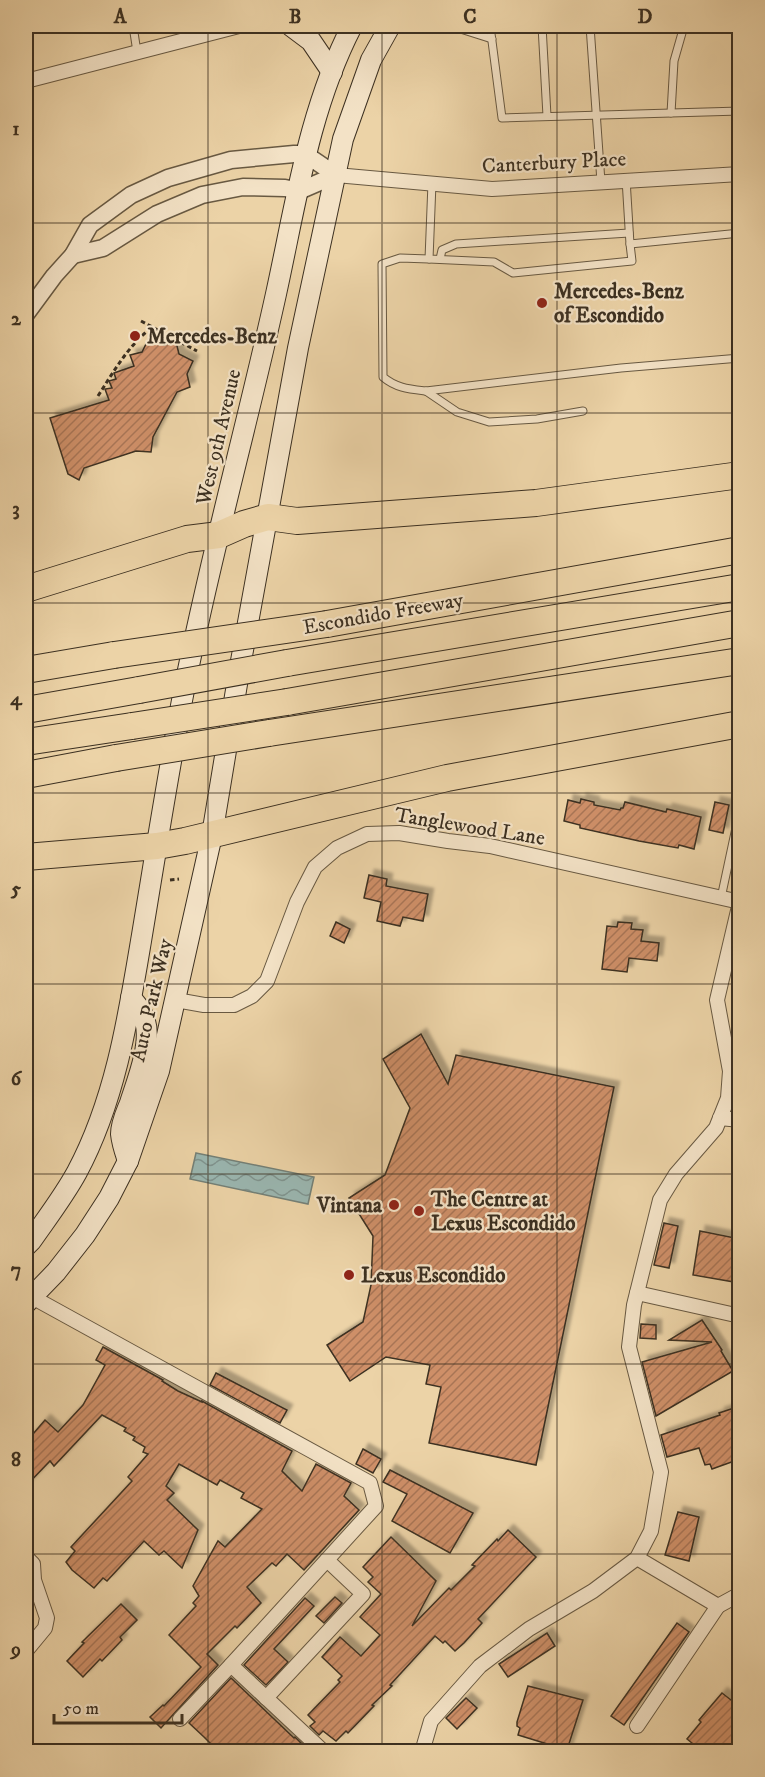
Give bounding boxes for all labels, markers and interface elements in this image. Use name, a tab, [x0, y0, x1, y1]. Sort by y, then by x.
text: A	[113, 5, 128, 30]
text: B	[289, 5, 301, 30]
text: C	[463, 5, 477, 30]
text: D	[638, 5, 653, 30]
text: 1	[12, 117, 20, 142]
street label: Canterbury Place	[481, 146, 627, 180]
place label: Mercedes-Benz of Escondido	[554, 279, 685, 329]
marker: Mercedes-Benz of Escondido	[535, 296, 549, 310]
text: 2	[11, 307, 22, 332]
place label: Mercedes-Benz	[147, 324, 278, 350]
marker: Mercedes-Benz	[128, 329, 142, 343]
street label: West 9th Avenue	[191, 367, 247, 509]
text: 3	[12, 497, 20, 522]
street label: Escondido Freeway	[301, 587, 466, 641]
text: 4	[10, 687, 23, 712]
street label: Tanglewood Lane	[393, 802, 547, 852]
text: 5	[10, 877, 21, 902]
street label: Auto Park Way	[125, 935, 179, 1064]
text: 6	[11, 1067, 23, 1092]
place label: The Centre at Lexus Escondido	[430, 1187, 575, 1237]
place label: Vintana	[316, 1193, 383, 1219]
marker: Vintana	[387, 1198, 401, 1212]
marker: The Centre at Lexus Escondido	[412, 1204, 426, 1218]
text: 7	[11, 1258, 21, 1283]
place label: Lexus Escondido	[361, 1263, 505, 1289]
marker: Lexus Escondido	[342, 1268, 356, 1282]
text: 8	[11, 1448, 21, 1473]
text: 9	[9, 1638, 21, 1663]
scale bar	[54, 1687, 182, 1725]
text: 50 m	[63, 1698, 99, 1720]

